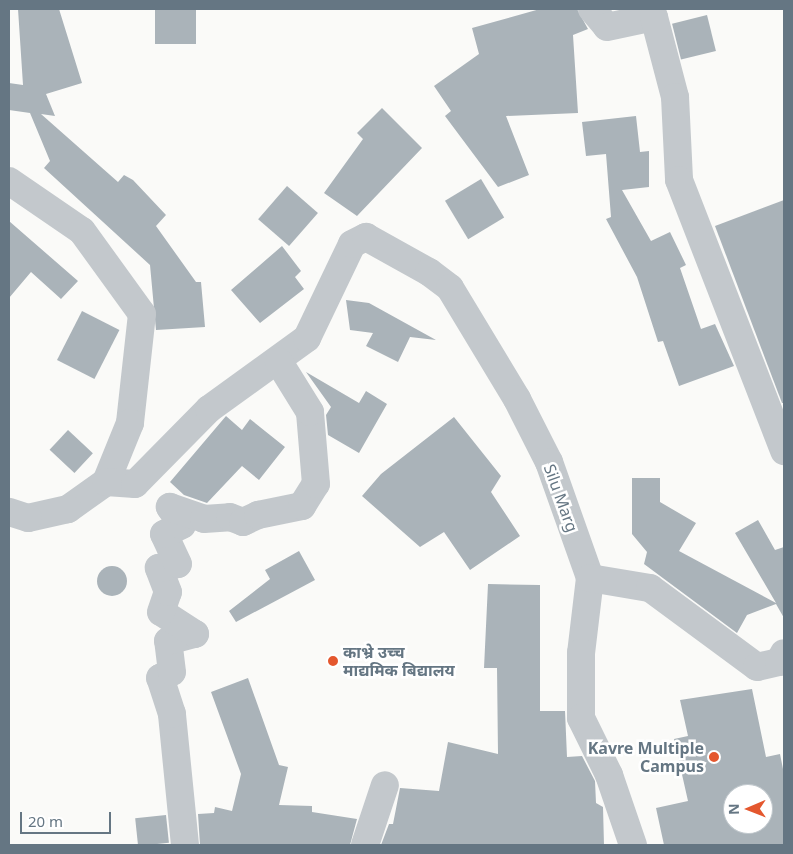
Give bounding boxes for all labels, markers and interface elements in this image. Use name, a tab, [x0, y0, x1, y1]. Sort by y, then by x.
street label: Silu Marg	[540, 461, 582, 535]
place label: काभ्रे उच्च माद्यमिक बिद्यालय	[343, 642, 455, 680]
marker: काभ्रे उच्च माद्यमिक बिद्यालय	[327, 655, 339, 667]
place label: Kavre Multiple Campus	[588, 738, 704, 776]
marker: Kavre Multiple Campus	[708, 751, 720, 763]
north arrow	[723, 784, 773, 834]
scale bar	[22, 802, 114, 834]
text: N	[724, 803, 743, 815]
text: 20 m	[28, 811, 63, 831]

